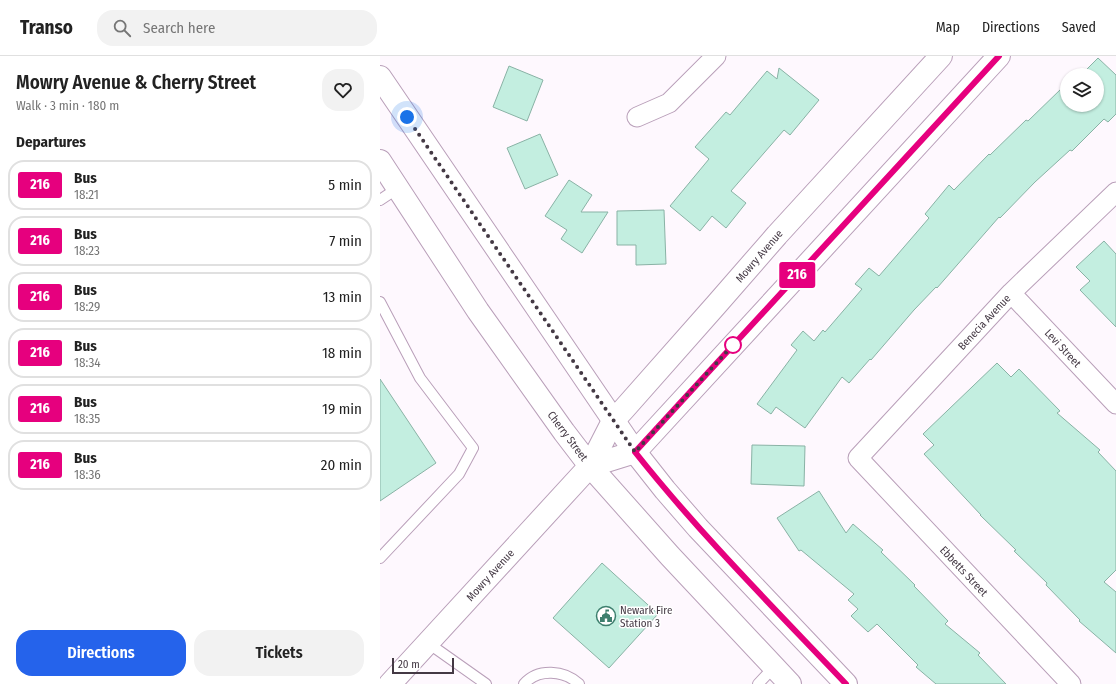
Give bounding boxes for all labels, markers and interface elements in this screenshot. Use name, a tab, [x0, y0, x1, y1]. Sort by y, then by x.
search box	[97, 10, 377, 46]
text: Transo	[20, 16, 73, 39]
icon: search	[111, 17, 133, 39]
text: Search here	[143, 19, 215, 37]
text: Map	[936, 19, 960, 36]
text: Directions	[982, 19, 1040, 36]
text: Saved	[1062, 19, 1096, 36]
map controls	[1060, 68, 1104, 112]
button: layers	[1060, 68, 1104, 112]
button: heart	[322, 69, 364, 111]
text: Mowry Avenue & Cherry Street	[16, 71, 256, 94]
text: Walk · 3 min · 180 m	[16, 98, 119, 113]
your location	[397, 107, 417, 127]
text: Departures	[16, 133, 86, 151]
text: Bus	[74, 169, 97, 187]
text: 216	[30, 176, 50, 193]
text: 5 min	[328, 176, 362, 194]
text: 18:21	[74, 187, 99, 202]
text: Bus	[74, 225, 97, 243]
street label: Mowry Avenue	[733, 227, 786, 285]
text: 216	[30, 232, 50, 249]
text: 7 min	[329, 232, 362, 250]
text: 18:23	[74, 243, 100, 258]
line badge: 216	[774, 262, 820, 288]
text: 216	[787, 266, 807, 283]
text: Bus	[74, 281, 97, 299]
text: 216	[30, 288, 50, 305]
text: 13 min	[323, 288, 362, 306]
street label: Benecia Avenue	[955, 292, 1013, 353]
text: 18:29	[74, 299, 100, 314]
street label: Levi Street	[1042, 327, 1084, 370]
unlabelled marker	[724, 336, 742, 354]
text: Bus	[74, 337, 97, 355]
text: 216	[30, 344, 50, 361]
text: 18 min	[322, 344, 362, 362]
text: 18:34	[74, 355, 101, 370]
text: Bus	[74, 393, 97, 411]
text: 216	[30, 400, 50, 417]
text: 19 min	[322, 400, 362, 418]
street label: Cherry Street	[545, 409, 591, 464]
text: 18:35	[74, 411, 100, 426]
text: Bus	[74, 449, 97, 467]
text: 216	[30, 456, 50, 473]
text: 20 min	[321, 456, 362, 474]
text: 18:36	[74, 467, 101, 482]
street label: Ebbetts Street	[937, 544, 990, 599]
street label: Mowry Avenue	[464, 547, 517, 604]
place label: Newark Fire Station 3	[620, 604, 672, 630]
public building icon: Newark Fire Station 3	[595, 605, 617, 627]
button: Directions	[16, 630, 186, 676]
button: Tickets	[194, 630, 364, 676]
scale bar	[392, 656, 454, 675]
text: 20 m	[398, 658, 420, 671]

